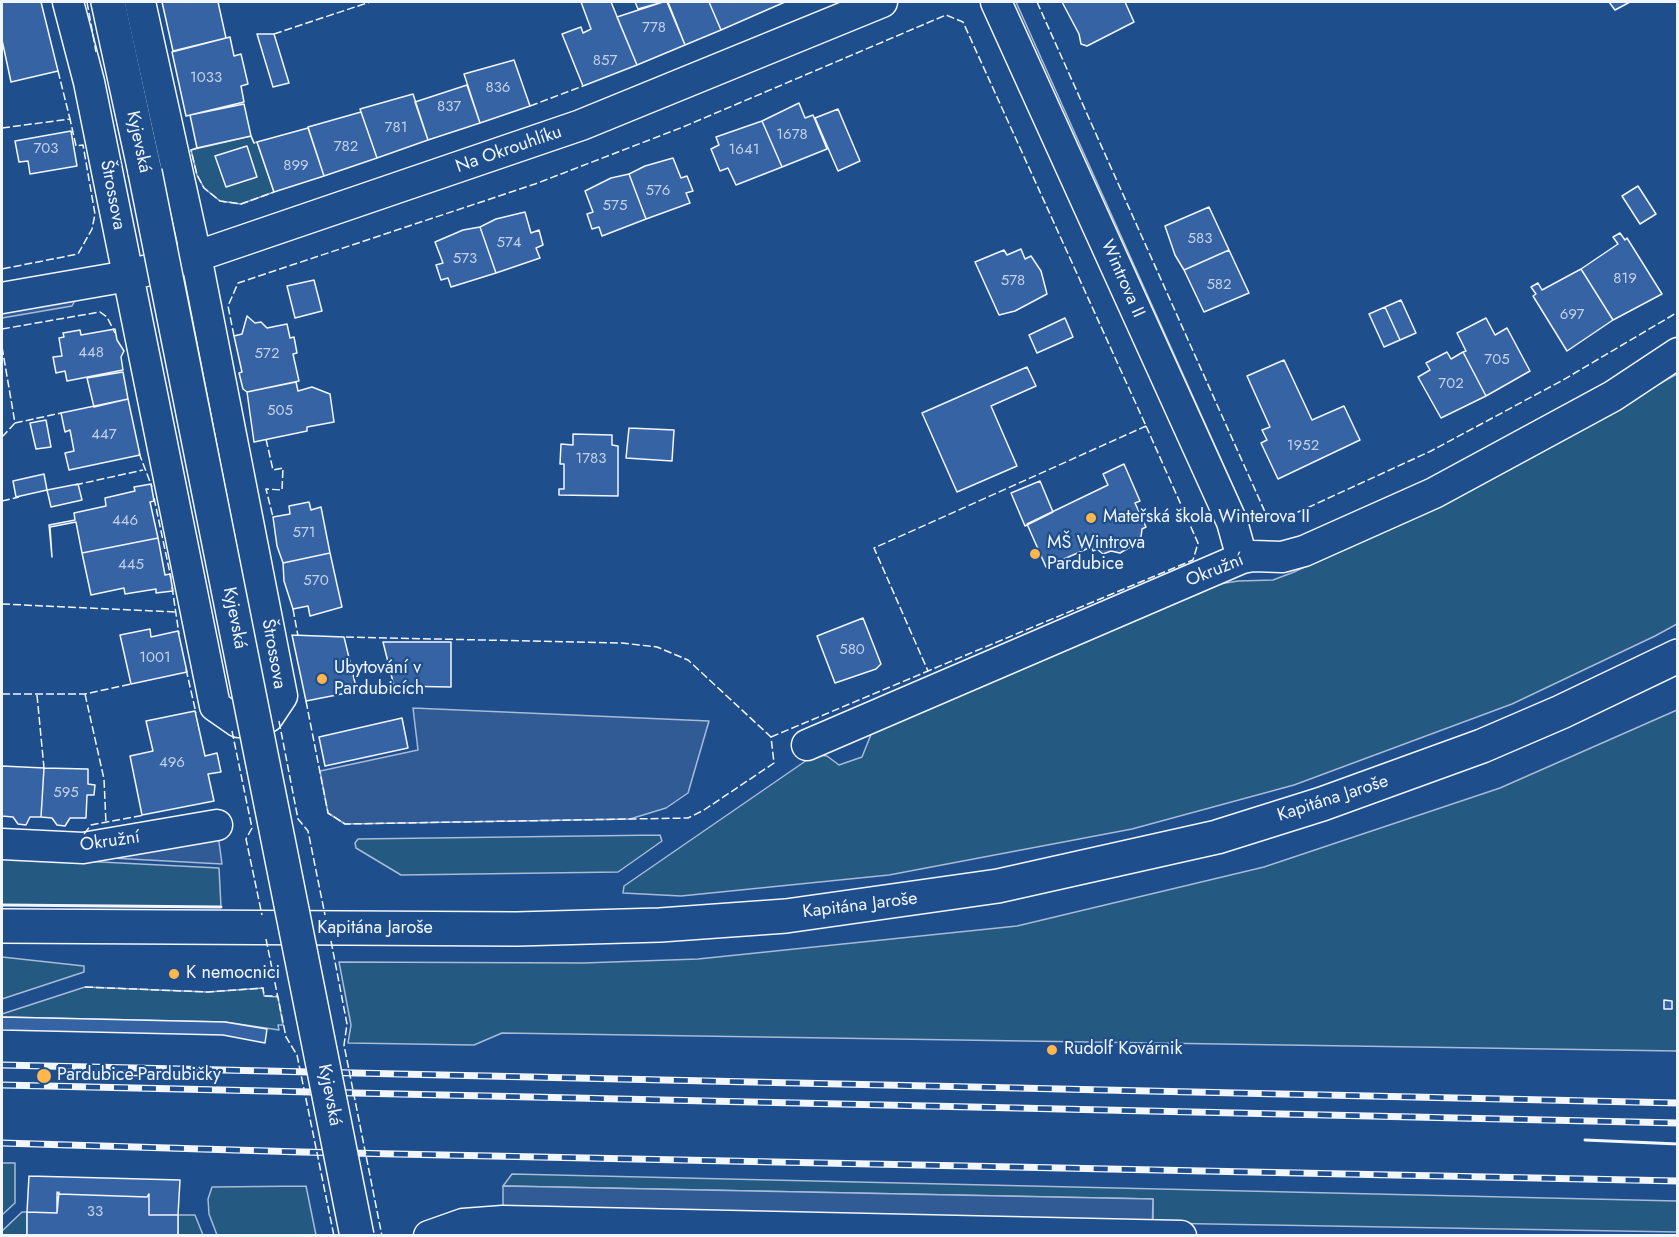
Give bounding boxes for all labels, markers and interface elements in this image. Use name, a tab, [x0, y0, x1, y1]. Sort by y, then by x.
house number: 778	[642, 19, 666, 37]
house number: 857	[593, 52, 617, 70]
house number: 1033	[190, 69, 222, 87]
house number: 836	[485, 79, 511, 97]
house number: 837	[437, 98, 461, 116]
street label: Kyjevská	[121, 109, 155, 175]
house number: 781	[385, 119, 407, 137]
street label: Na Okrouhlíku	[453, 122, 565, 178]
house number: 1678	[776, 126, 808, 144]
house number: 782	[334, 138, 358, 156]
house number: 703	[33, 140, 59, 158]
house number: 1641	[729, 141, 759, 159]
house number: 899	[283, 157, 309, 175]
street label: Štrossova	[95, 158, 129, 232]
house number: 576	[646, 182, 670, 200]
house number: 575	[603, 197, 627, 215]
house number: 583	[1188, 230, 1212, 248]
house number: 574	[496, 234, 522, 252]
street label: Wintrova II	[1095, 237, 1149, 321]
house number: 573	[453, 250, 477, 268]
house number: 819	[1613, 270, 1637, 288]
house number: 578	[1001, 272, 1025, 290]
house number: 582	[1206, 276, 1232, 294]
house number: 697	[1560, 306, 1584, 324]
house number: 448	[78, 344, 104, 362]
house number: 572	[255, 345, 279, 363]
house number: 705	[1484, 351, 1510, 369]
house number: 702	[1438, 375, 1464, 393]
house number: 505	[267, 402, 293, 420]
house number: 447	[91, 426, 117, 444]
house number: 1952	[1287, 437, 1319, 455]
house number: 1783	[575, 450, 607, 468]
place label: Mateřská škola Winterova II	[1103, 507, 1310, 529]
marker: Mateřská škola Winterova II	[1084, 511, 1098, 525]
house number: 446	[112, 512, 138, 530]
house number: 571	[292, 524, 316, 542]
place label: MŠ Wintrova Pardubice	[1047, 533, 1145, 576]
marker: MŠ Wintrova Pardubice	[1028, 547, 1042, 561]
street label: Okružní	[1183, 550, 1247, 592]
house number: 445	[118, 556, 144, 574]
house number: 570	[303, 572, 329, 590]
street label: Kyjevská	[217, 585, 251, 651]
street label: Štrossova	[256, 617, 290, 691]
house number: 580	[839, 641, 865, 659]
house number: 1001	[139, 649, 171, 667]
place label: Ubytování v Pardubicích	[334, 658, 424, 700]
marker: Ubytování v Pardubicích	[315, 672, 329, 686]
house number: 496	[159, 754, 185, 772]
street label: Kapitána Jaroše	[1275, 771, 1391, 827]
house number: 595	[53, 784, 79, 802]
street label: Okružní	[79, 827, 141, 857]
street label: Kapitána Jaroše	[801, 888, 919, 924]
street label: Kapitána Jaroše	[317, 918, 433, 940]
place label: K nemocnici	[186, 963, 280, 985]
marker: K nemocnici	[167, 967, 181, 981]
place label: Rudolf Kovárnik	[1064, 1039, 1182, 1061]
marker: Rudolf Kovárnik	[1045, 1043, 1059, 1057]
street label: Kyjevská	[312, 1062, 346, 1128]
place label: Pardubice-Pardubičky	[57, 1065, 221, 1087]
marker: Pardubice-Pardubičky	[35, 1067, 53, 1085]
house number: 33	[87, 1203, 103, 1221]

